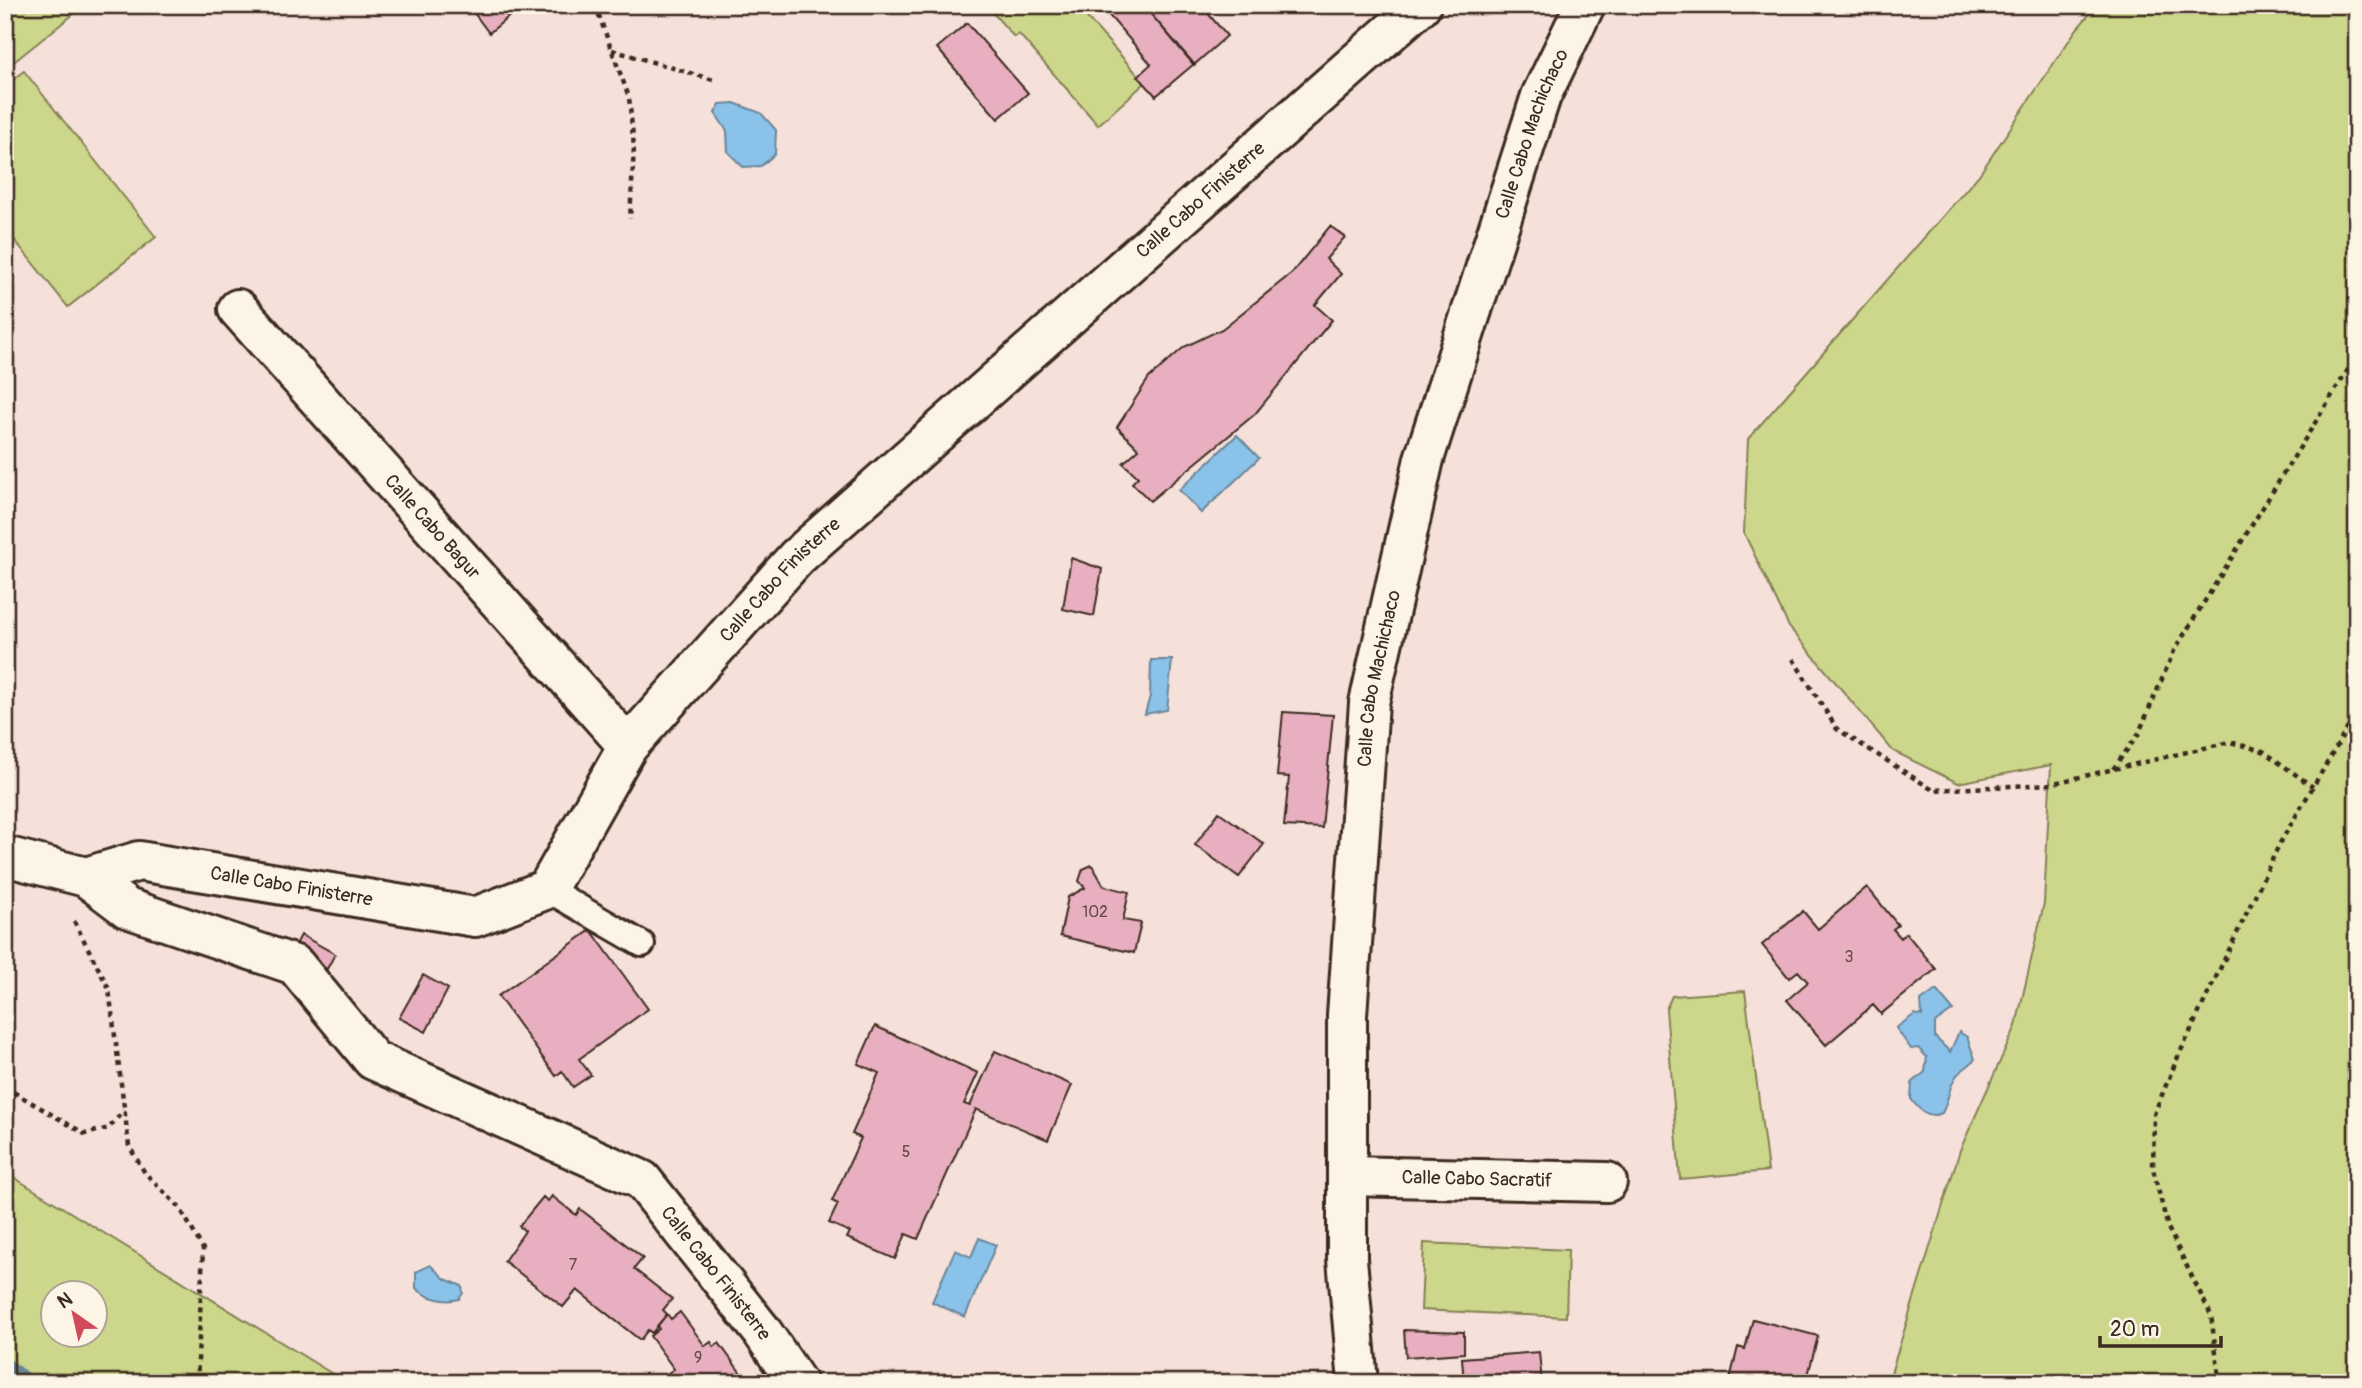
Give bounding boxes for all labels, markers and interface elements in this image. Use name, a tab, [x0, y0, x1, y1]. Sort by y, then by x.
street label: Calle Cabo Machichaco	[1490, 45, 1574, 222]
street label: Calle Cabo Finisterre	[1131, 136, 1271, 263]
street label: Calle Cabo Bagur	[379, 469, 486, 585]
street label: Calle Cabo Finisterre	[715, 512, 846, 647]
street label: Calle Cabo Machichaco	[1353, 588, 1406, 768]
street label: Calle Cabo Finisterre	[209, 861, 375, 912]
house number: 102	[1082, 902, 1108, 922]
house number: 3	[1845, 947, 1854, 967]
house number: 5	[902, 1142, 910, 1162]
street label: Calle Cabo Sacratif	[1401, 1165, 1553, 1193]
street label: Calle Cabo Finisterre	[656, 1201, 777, 1345]
house number: 7	[569, 1255, 578, 1275]
north arrow	[38, 1280, 108, 1350]
text: N	[53, 1287, 77, 1314]
scale bar	[2100, 1304, 2220, 1348]
text: 20 m	[2110, 1316, 2159, 1343]
house number: 9	[694, 1348, 702, 1368]

